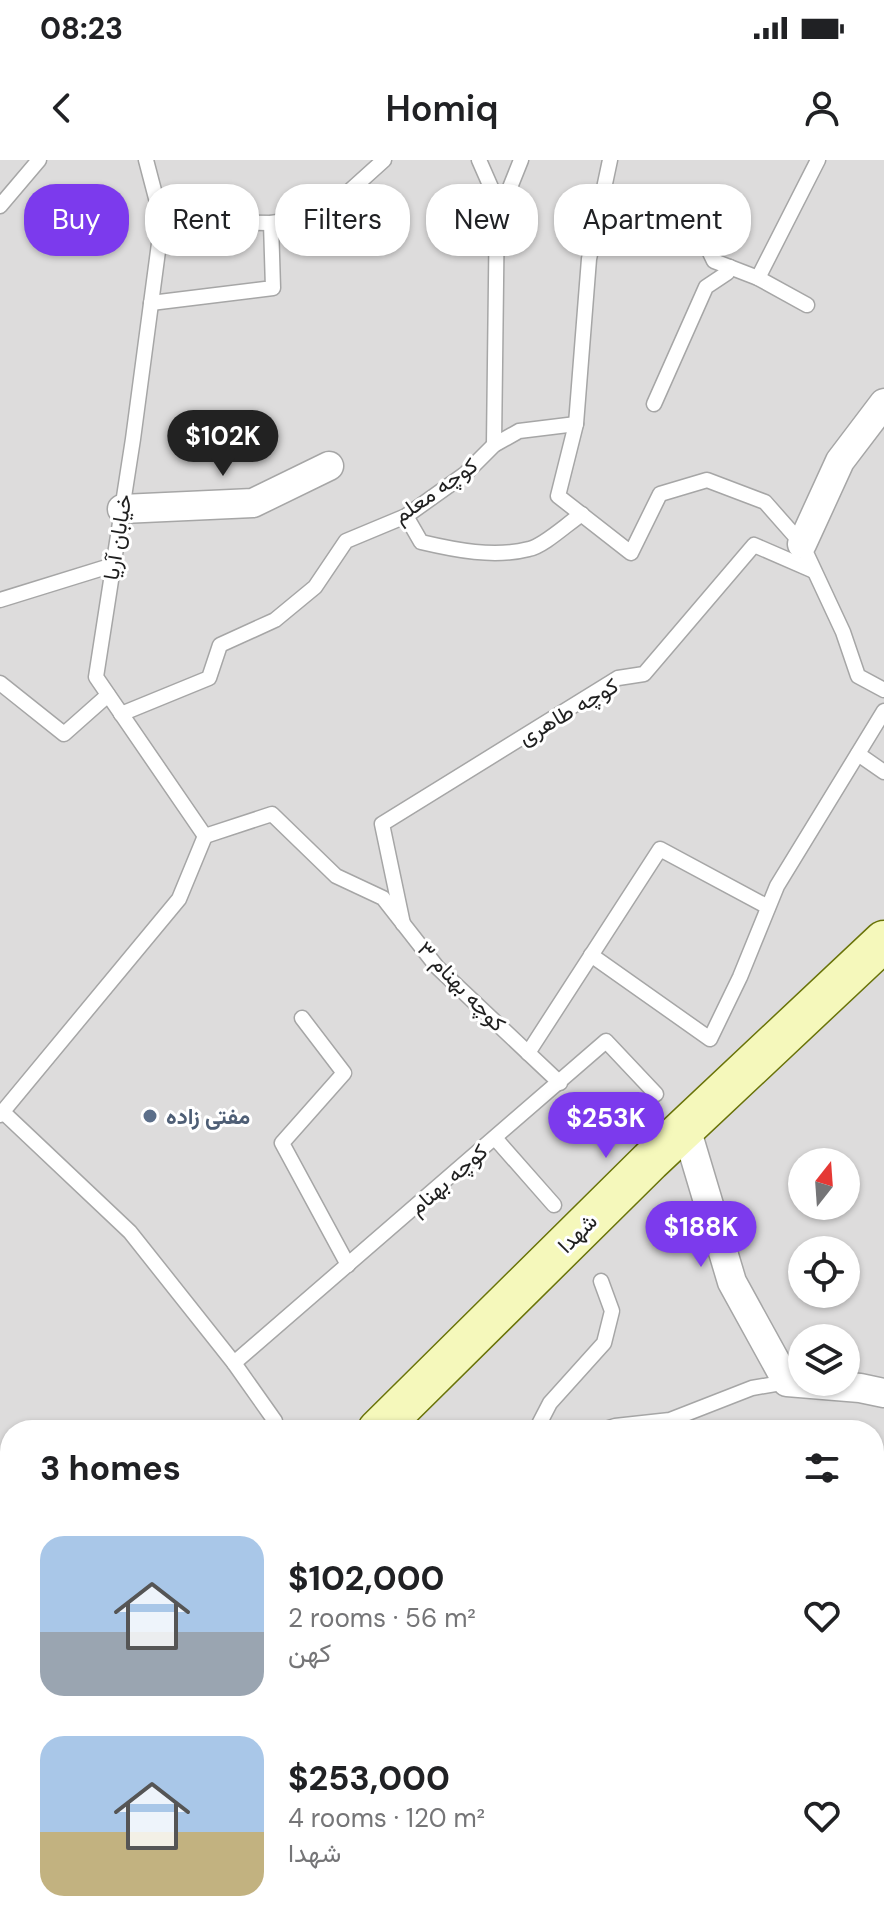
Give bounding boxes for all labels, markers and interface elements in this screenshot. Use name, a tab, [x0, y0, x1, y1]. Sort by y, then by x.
text: 08:23	[40, 9, 123, 48]
text: Homiq	[385, 85, 499, 132]
icon: back	[40, 86, 84, 130]
icon: person	[800, 86, 844, 130]
chip: Buy	[24, 184, 129, 256]
chip: Rent	[145, 184, 259, 256]
chip: Filters	[275, 184, 410, 256]
chip: New	[426, 184, 538, 256]
chip: Apartment	[554, 184, 751, 256]
pin: $102K	[167, 410, 279, 478]
text: $102K	[185, 419, 261, 453]
street label: کوچه معلم	[387, 451, 483, 530]
street label: خیابان آریا	[96, 492, 139, 582]
street label: کوچه طاهری	[513, 671, 624, 752]
street label: کوچه بهنام ۳	[411, 935, 512, 1038]
pin: $253K	[550, 1092, 662, 1160]
text: $253K	[566, 1101, 646, 1135]
place label: مفتی زاده	[166, 1102, 250, 1131]
marker: مفتی زاده	[141, 1107, 159, 1125]
street label: کوچه بهنام	[403, 1137, 494, 1222]
north arrow	[788, 1148, 860, 1220]
map controls	[788, 1148, 860, 1396]
pin: $188K	[645, 1201, 757, 1269]
street label: شهدا	[551, 1207, 604, 1260]
text: $188K	[663, 1210, 739, 1244]
button: locate	[788, 1236, 860, 1308]
button: layers	[788, 1324, 860, 1396]
text: 3 homes	[40, 1446, 181, 1491]
icon: filters	[800, 1446, 844, 1490]
text: $102,000	[288, 1556, 445, 1601]
icon: home	[104, 1568, 200, 1664]
icon: heart	[800, 1594, 844, 1638]
text: 2 rooms · 56 m²	[288, 1601, 476, 1635]
text: کهن	[288, 1636, 331, 1670]
text: $253,000	[288, 1756, 450, 1801]
icon: home	[104, 1768, 200, 1864]
icon: heart	[800, 1794, 844, 1838]
text: 4 rooms · 120 m²	[288, 1801, 485, 1835]
text: شهدا	[288, 1836, 341, 1870]

